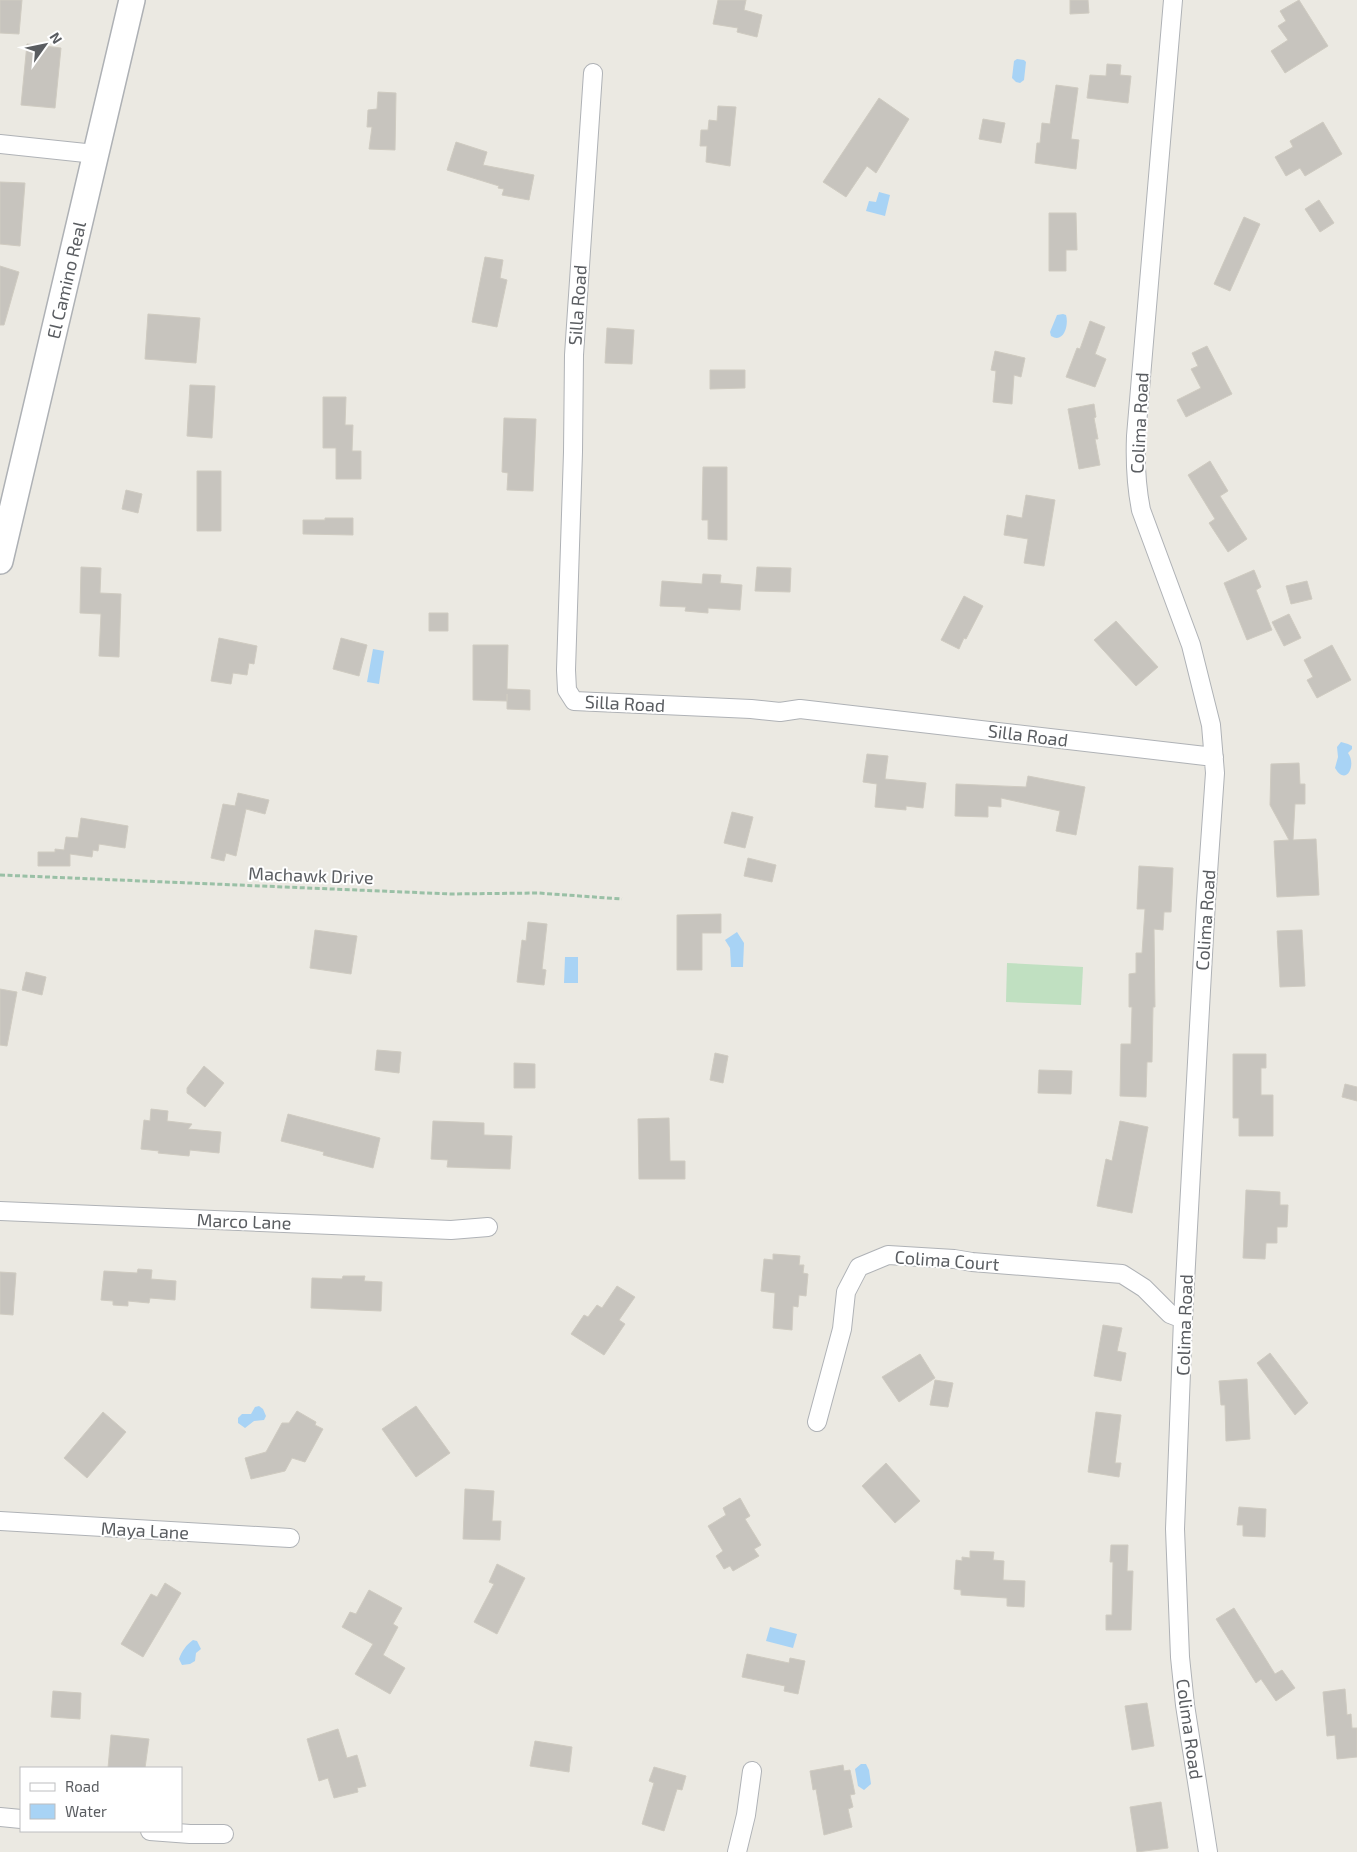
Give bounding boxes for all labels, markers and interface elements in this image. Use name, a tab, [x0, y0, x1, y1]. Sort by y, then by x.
north arrow	[20, 20, 70, 70]
text: N	[46, 29, 66, 47]
street label: El Camino Real	[42, 218, 90, 341]
street label: Silla Road	[563, 264, 591, 346]
street label: Colima Road	[1125, 372, 1153, 474]
street label: Silla Road	[584, 690, 666, 716]
street label: Silla Road	[987, 719, 1069, 751]
street label: Machawk Drive	[248, 862, 374, 888]
street label: Colima Road	[1190, 869, 1220, 971]
street label: Marco Lane	[196, 1208, 292, 1234]
street label: Colima Court	[894, 1245, 1000, 1275]
street label: Colima Road	[1171, 1274, 1197, 1376]
street label: Maya Lane	[100, 1517, 190, 1543]
street label: Colima Road	[1172, 1677, 1208, 1781]
legend	[20, 1767, 182, 1832]
text: Road	[65, 1777, 100, 1795]
text: Water	[65, 1802, 107, 1820]

